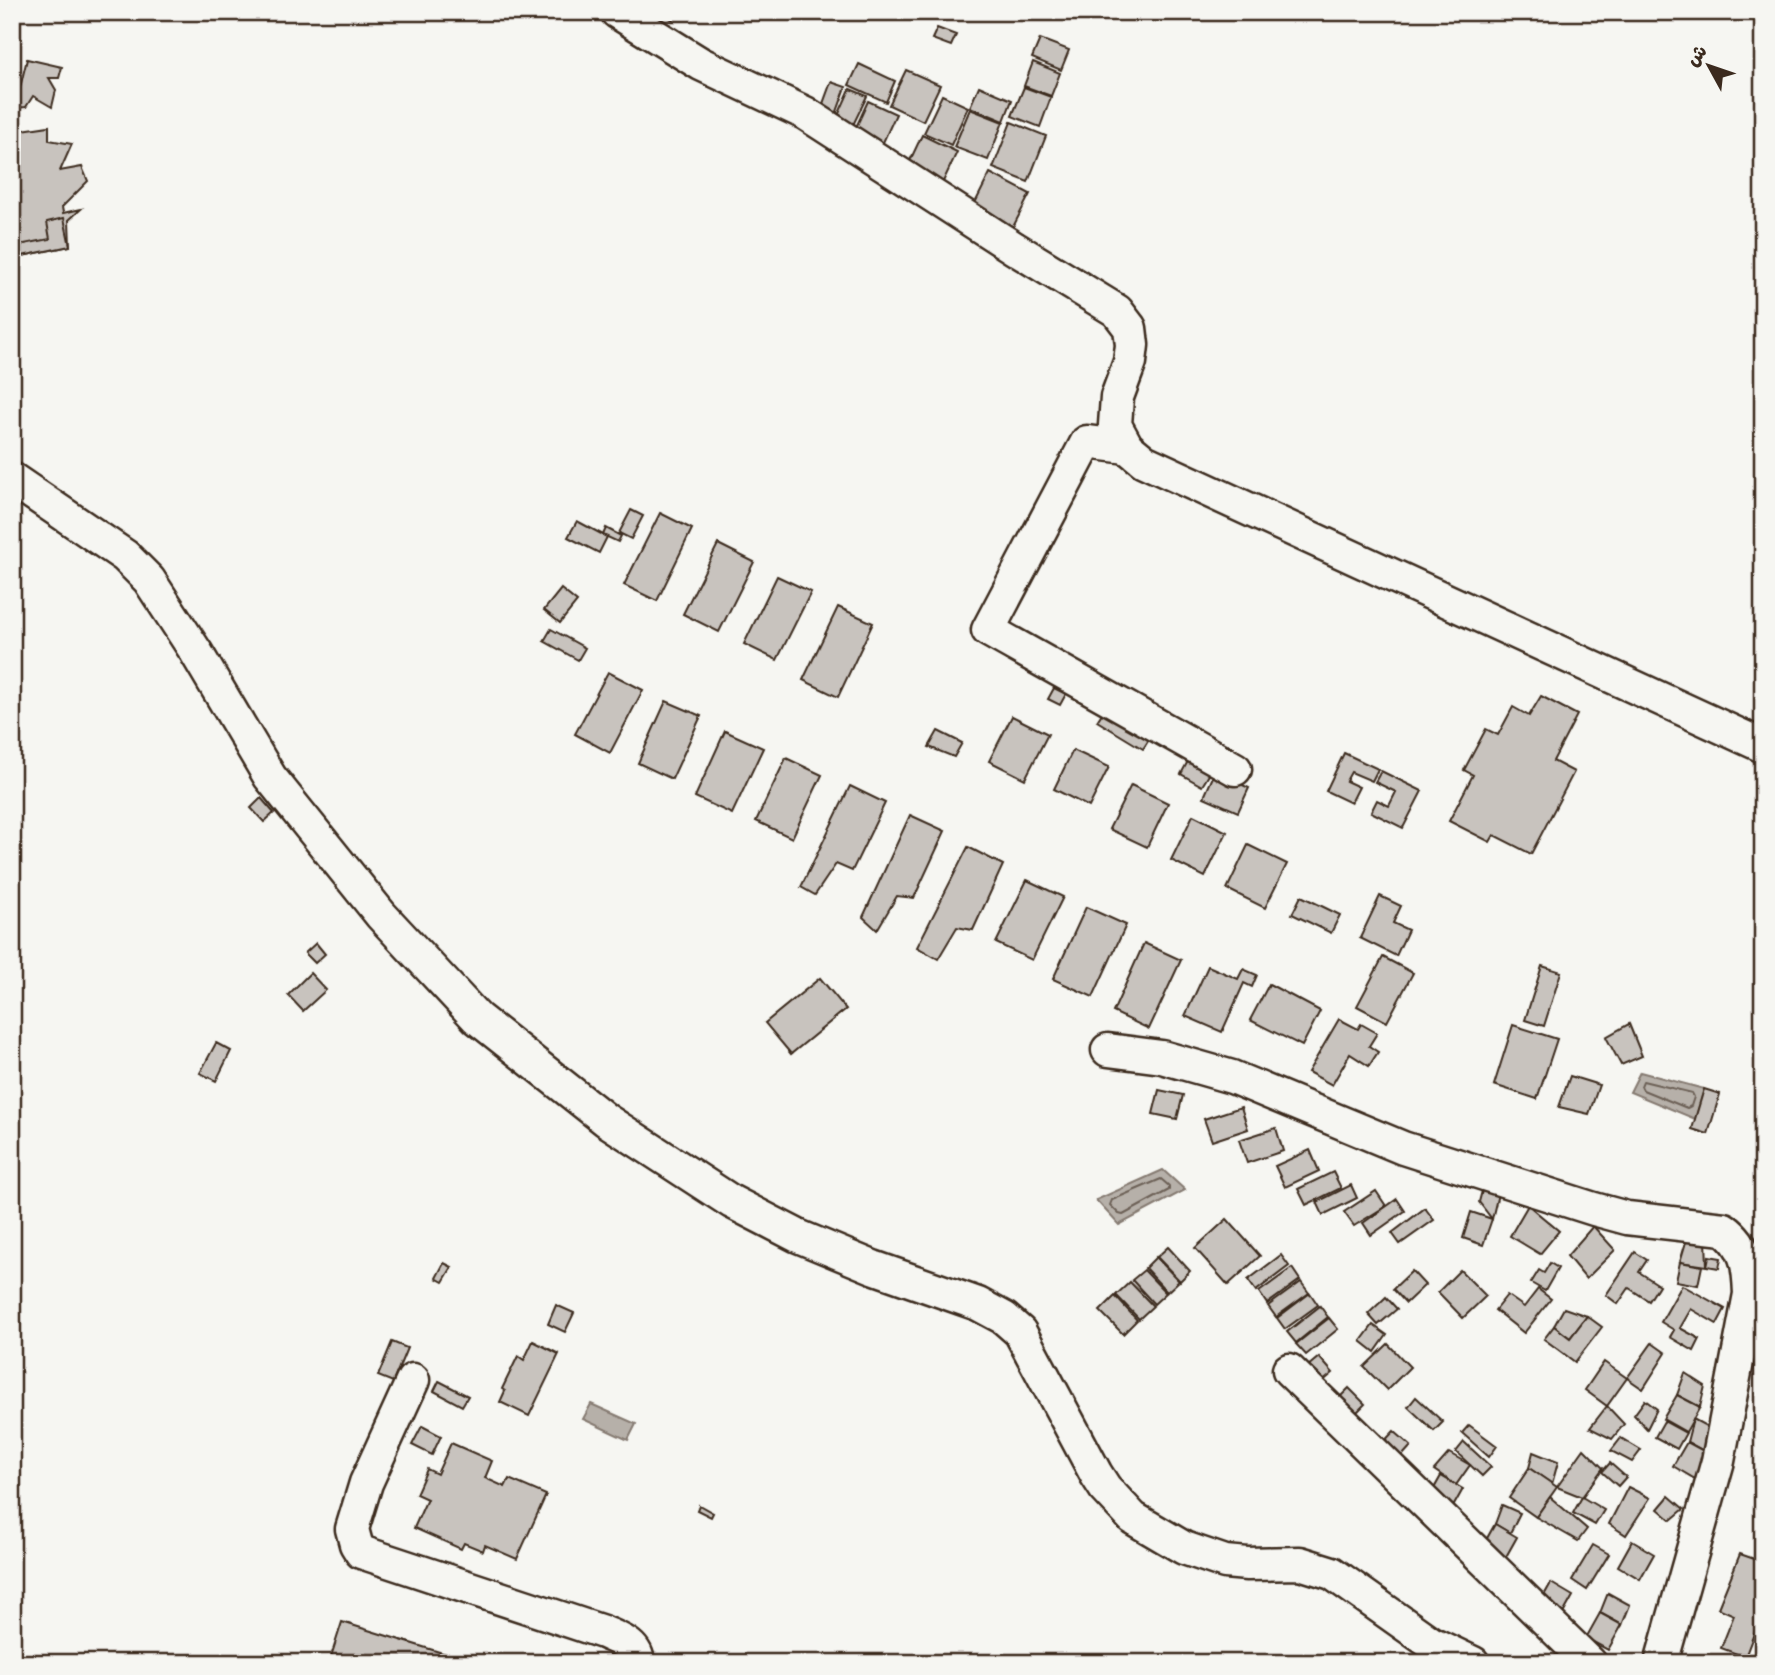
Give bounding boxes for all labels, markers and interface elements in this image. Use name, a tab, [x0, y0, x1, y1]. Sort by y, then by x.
north arrow	[1674, 32, 1744, 102]
text: ش	[1680, 39, 1714, 73]

